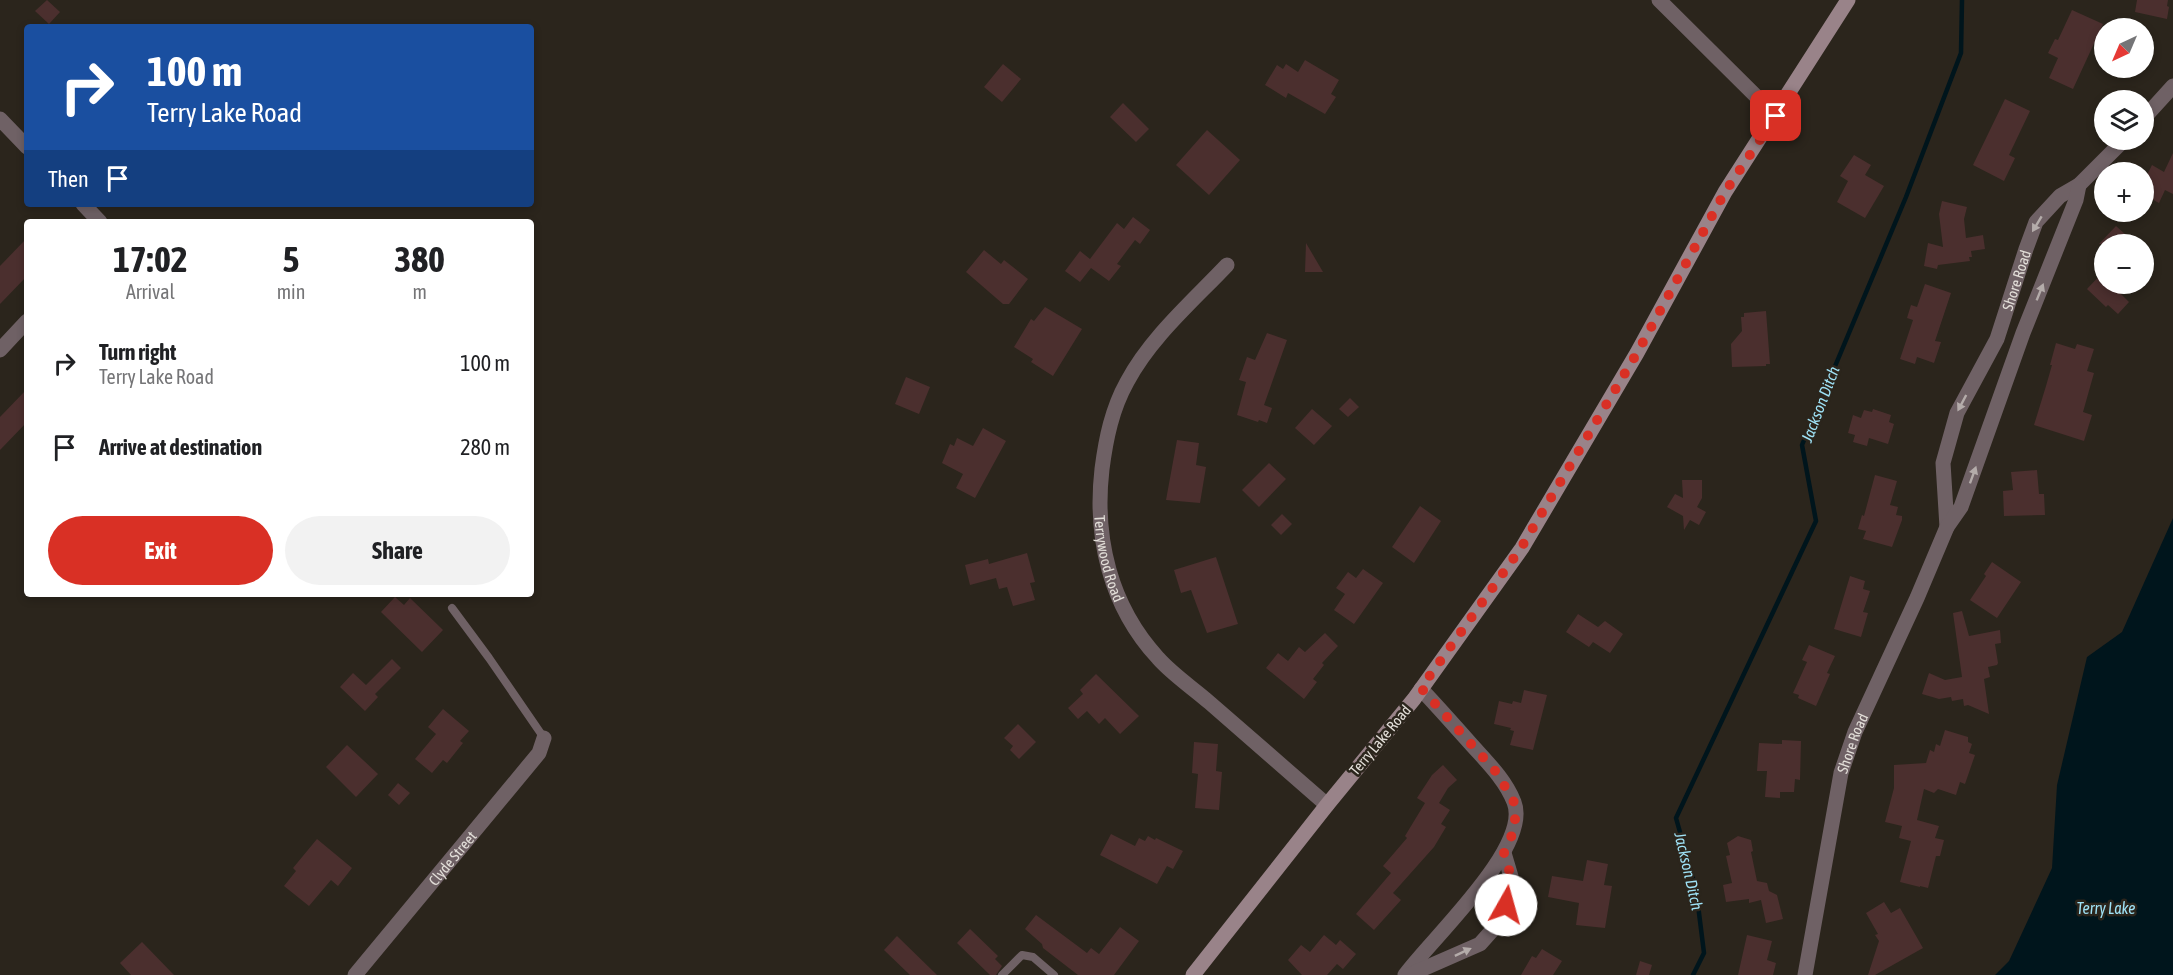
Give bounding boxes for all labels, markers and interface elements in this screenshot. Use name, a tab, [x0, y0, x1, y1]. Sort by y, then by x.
north arrow	[2094, 18, 2154, 78]
map controls	[2094, 18, 2154, 294]
text: 100 m	[147, 47, 242, 95]
icon: right	[48, 48, 126, 126]
pin	[1750, 90, 1801, 141]
button: layers	[2094, 90, 2154, 150]
text: Terry Lake Road	[147, 97, 302, 128]
icon: arrive	[1759, 99, 1792, 132]
icon: arrive	[101, 162, 134, 195]
button: +	[2094, 162, 2154, 222]
text: Then	[48, 166, 89, 192]
one-way arrow	[2032, 216, 2043, 232]
button: −	[2094, 234, 2154, 294]
text: 17:02	[113, 238, 188, 280]
text: 5	[283, 238, 299, 280]
text: 380	[394, 238, 445, 280]
street label: Shore Road	[1998, 248, 2034, 313]
text: Arrival	[126, 280, 175, 303]
text: min	[277, 280, 305, 303]
text: m	[412, 280, 427, 303]
one-way arrow	[2035, 282, 2045, 300]
text: Turn right	[99, 339, 176, 365]
icon: right	[48, 347, 81, 380]
text: 100 m	[460, 350, 510, 376]
water label: Jackson Ditch	[1797, 363, 1843, 445]
text: Terry Lake Road	[99, 365, 214, 388]
one-way arrow	[1957, 395, 1967, 412]
icon: arrive	[48, 431, 81, 464]
text: Arrive at destination	[99, 434, 262, 460]
text: 280 m	[460, 434, 510, 460]
one-way arrow	[1968, 466, 1978, 484]
street label: Terrywood Road	[1092, 515, 1128, 604]
button: Exit	[48, 516, 273, 585]
button: Share	[285, 516, 510, 585]
street label: Terry Lake Road	[1346, 702, 1414, 778]
street label: Shore Road	[1833, 710, 1871, 775]
street label: Clyde Street	[425, 827, 479, 889]
water label: Jackson Ditch	[1671, 829, 1707, 912]
position arrow	[1474, 873, 1538, 937]
water label: Terry Lake	[2076, 899, 2136, 918]
one-way arrow	[1454, 948, 1471, 957]

